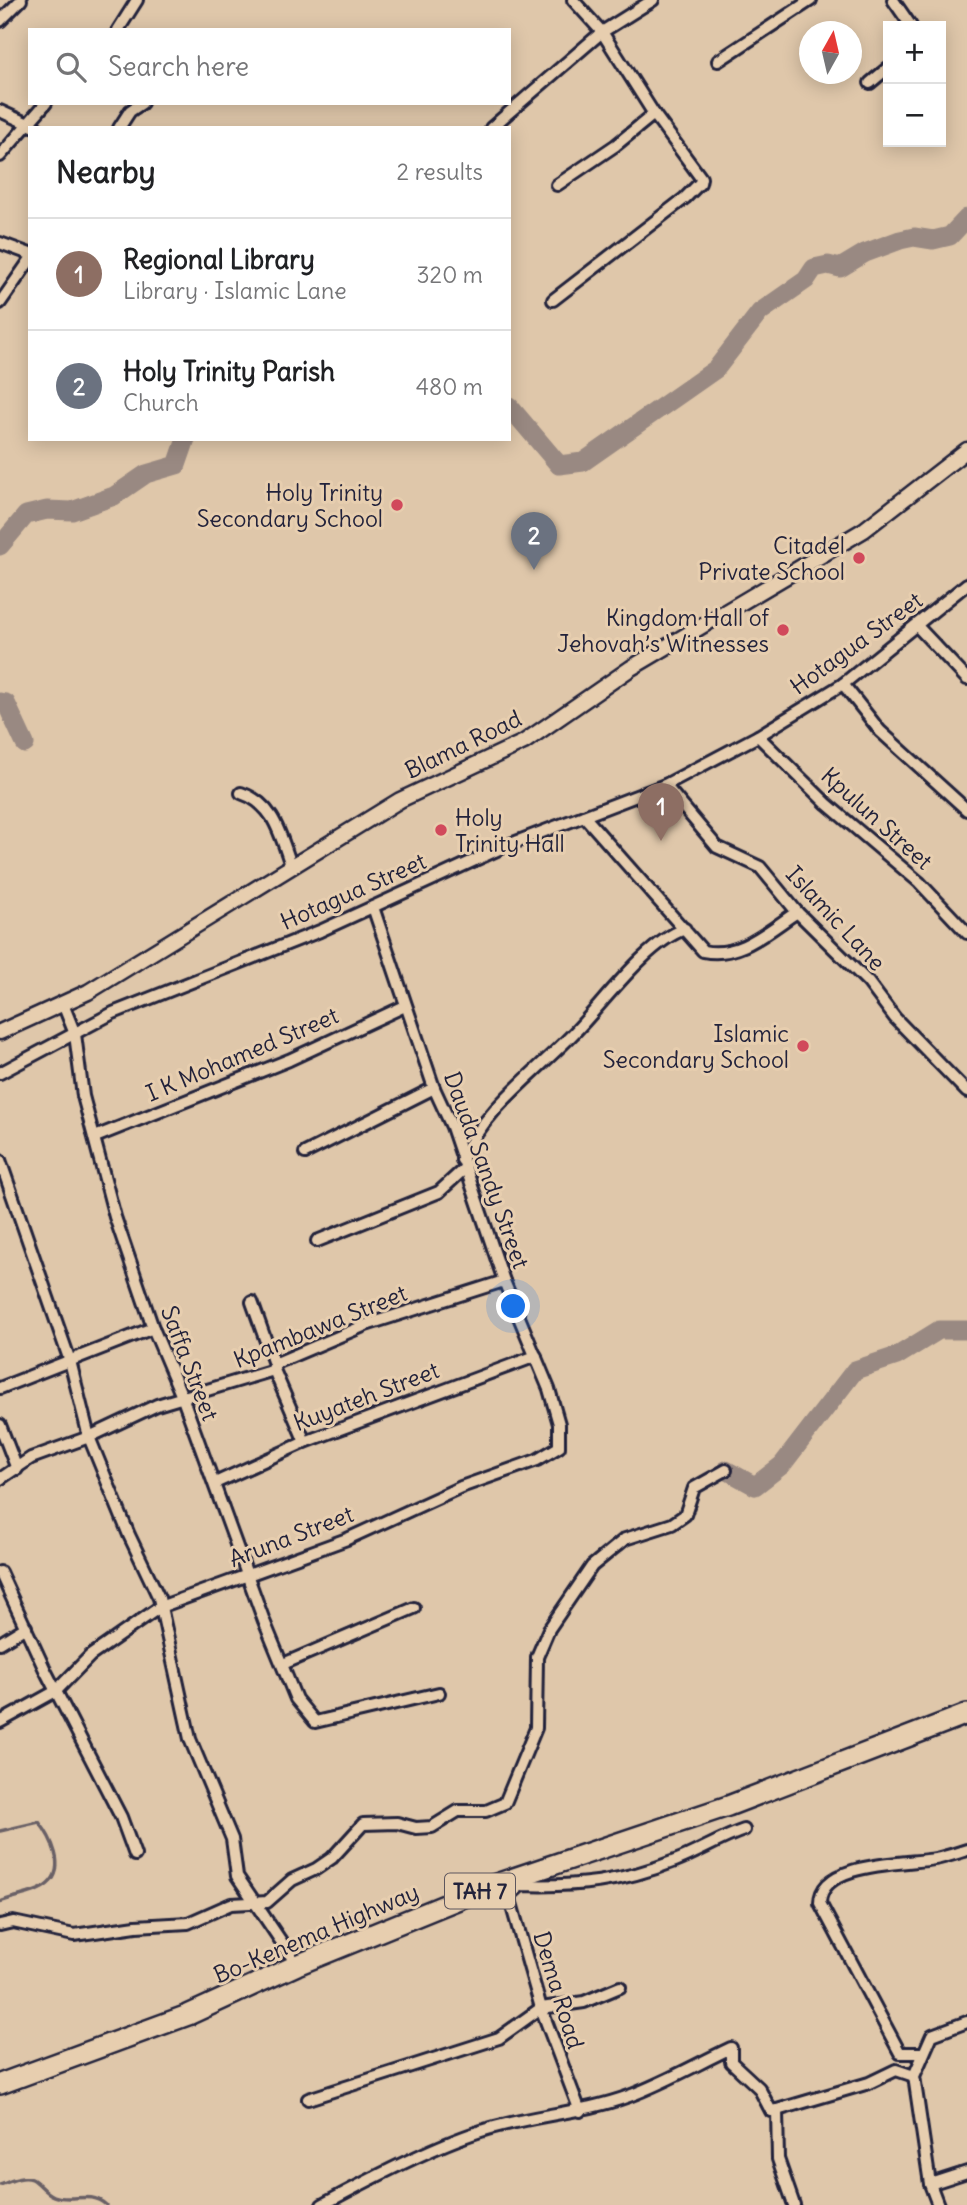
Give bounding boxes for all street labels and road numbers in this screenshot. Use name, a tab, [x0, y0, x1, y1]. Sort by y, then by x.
street label: Hotagua Street	[784, 585, 928, 701]
street label: Blama Road	[400, 703, 526, 785]
street label: Kpulun Street	[815, 761, 939, 876]
street label: Hotagua Street	[276, 846, 430, 936]
street label: Islamic Lane	[780, 860, 892, 976]
street label: I K Mohamed Street	[142, 1000, 343, 1108]
street label: Dauda Sandy Street	[438, 1068, 536, 1273]
street label: Kpambawa Street	[229, 1278, 411, 1374]
street label: Saffa Street	[155, 1301, 225, 1425]
street label: Kuyateh Street	[289, 1355, 443, 1437]
street label: Aruna Street	[225, 1499, 358, 1573]
road number: TAH 7	[445, 1874, 515, 1909]
street label: Bo-Kenema Highway	[209, 1877, 423, 1989]
street label: Dema Road	[527, 1928, 591, 2052]

